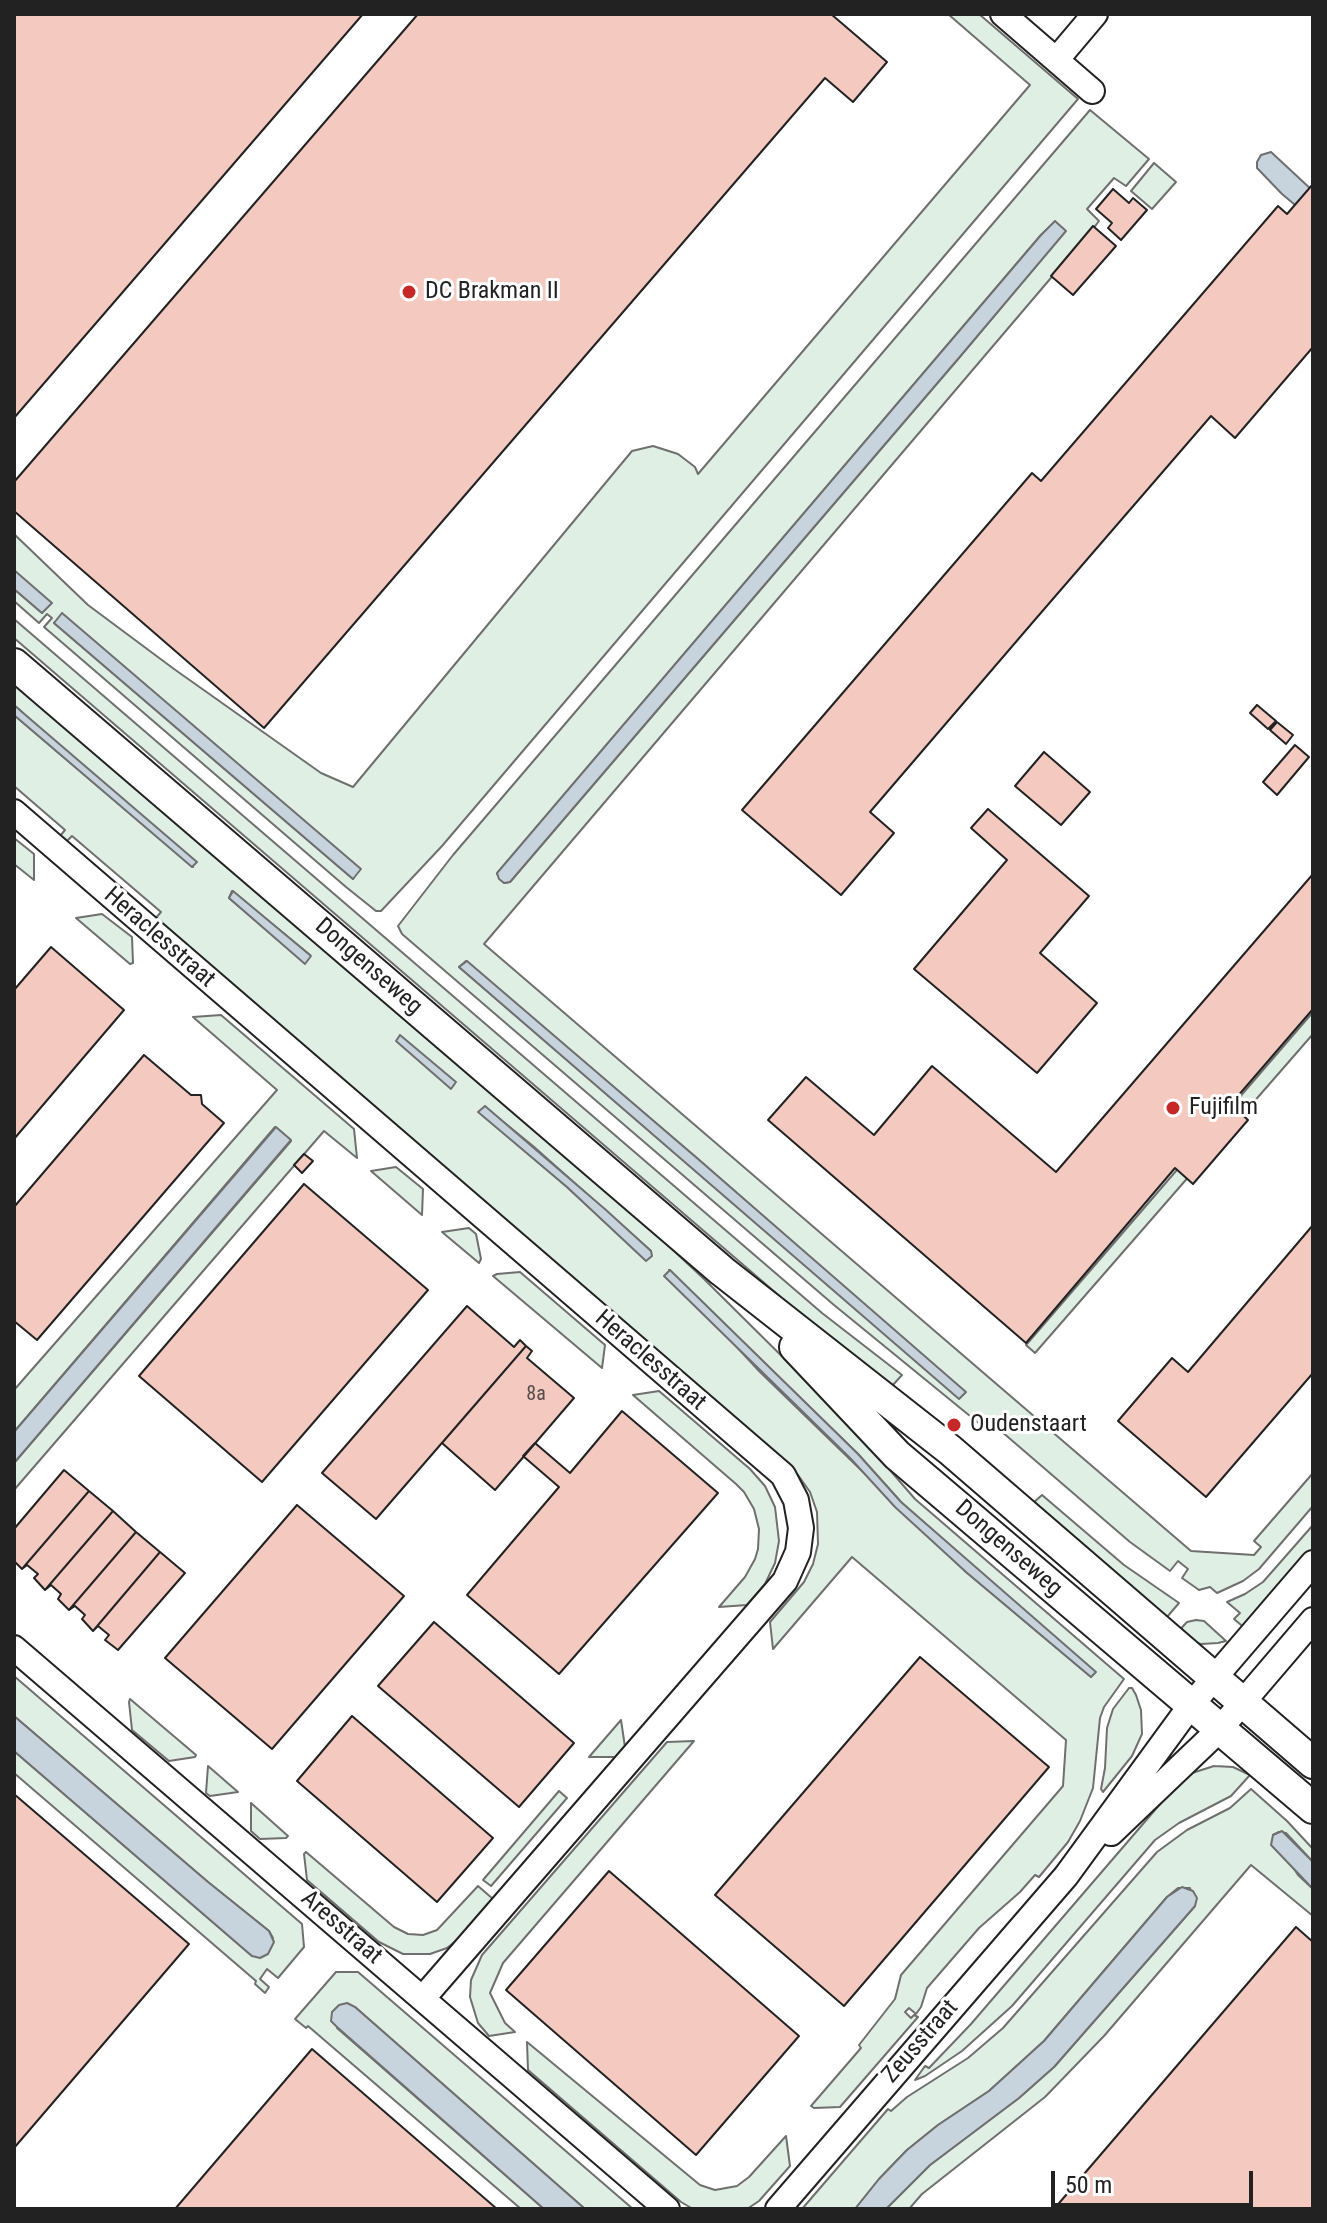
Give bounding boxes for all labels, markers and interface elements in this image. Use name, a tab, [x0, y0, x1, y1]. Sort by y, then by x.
place label: DC Brakman II	[425, 278, 559, 306]
marker: DC Brakman II	[400, 283, 418, 301]
street label: Heraclesstraat	[97, 882, 221, 994]
street label: Dongenseweg	[308, 913, 428, 1021]
place label: Fujifilm	[1189, 1094, 1258, 1122]
marker: Fujifilm	[1164, 1099, 1182, 1117]
street label: Heraclesstraat	[588, 1305, 712, 1417]
house number: 8a	[526, 1383, 546, 1407]
place label: Oudenstaart	[970, 1411, 1087, 1439]
marker: Oudenstaart	[945, 1416, 963, 1434]
street label: Dongenseweg	[948, 1495, 1068, 1603]
street label: Aresstraat	[295, 1885, 387, 1971]
street label: Zeusstraat	[877, 1994, 965, 2090]
scale bar	[1055, 2155, 1257, 2205]
text: 50 m	[1065, 2171, 1112, 2199]

